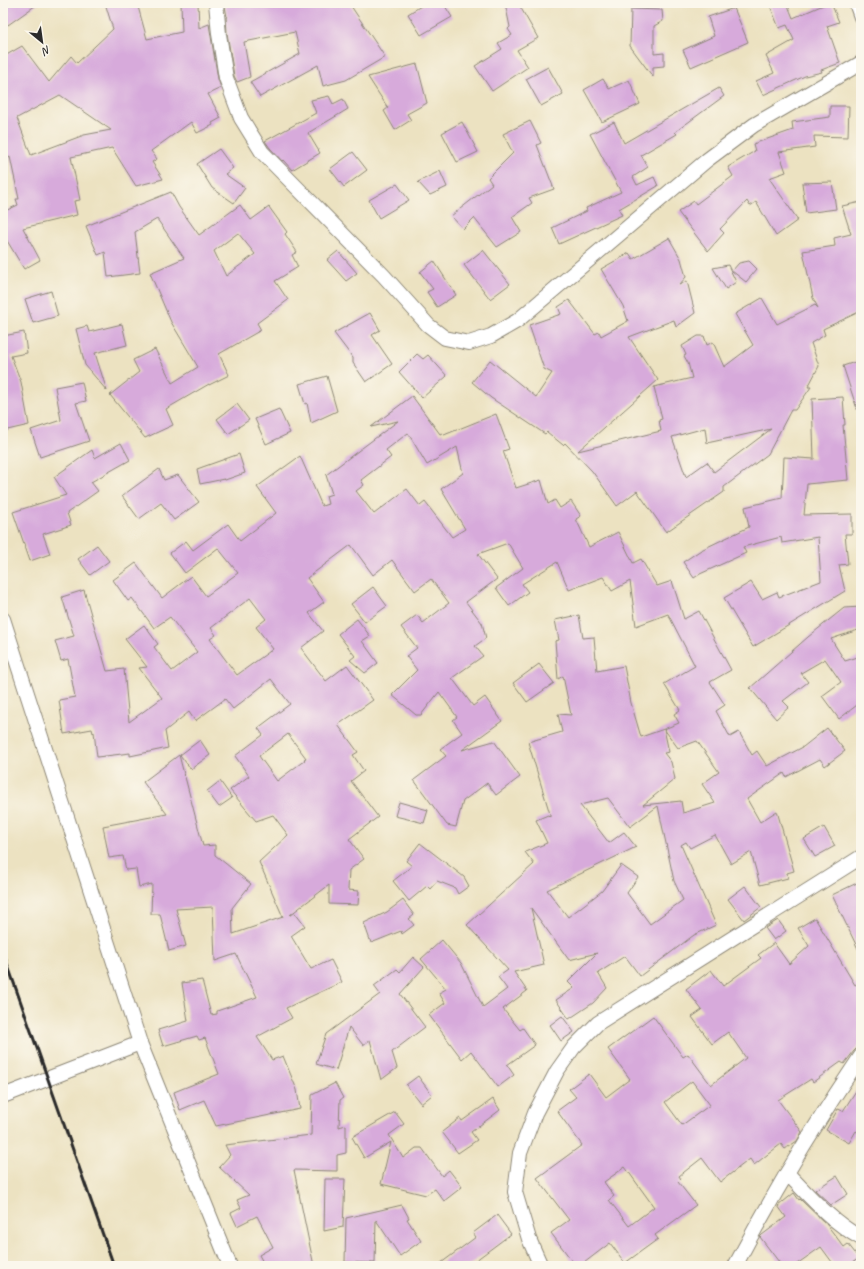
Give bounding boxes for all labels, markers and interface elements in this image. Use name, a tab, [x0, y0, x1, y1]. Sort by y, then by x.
north arrow	[22, 22, 62, 62]
text: N	[39, 43, 53, 60]

